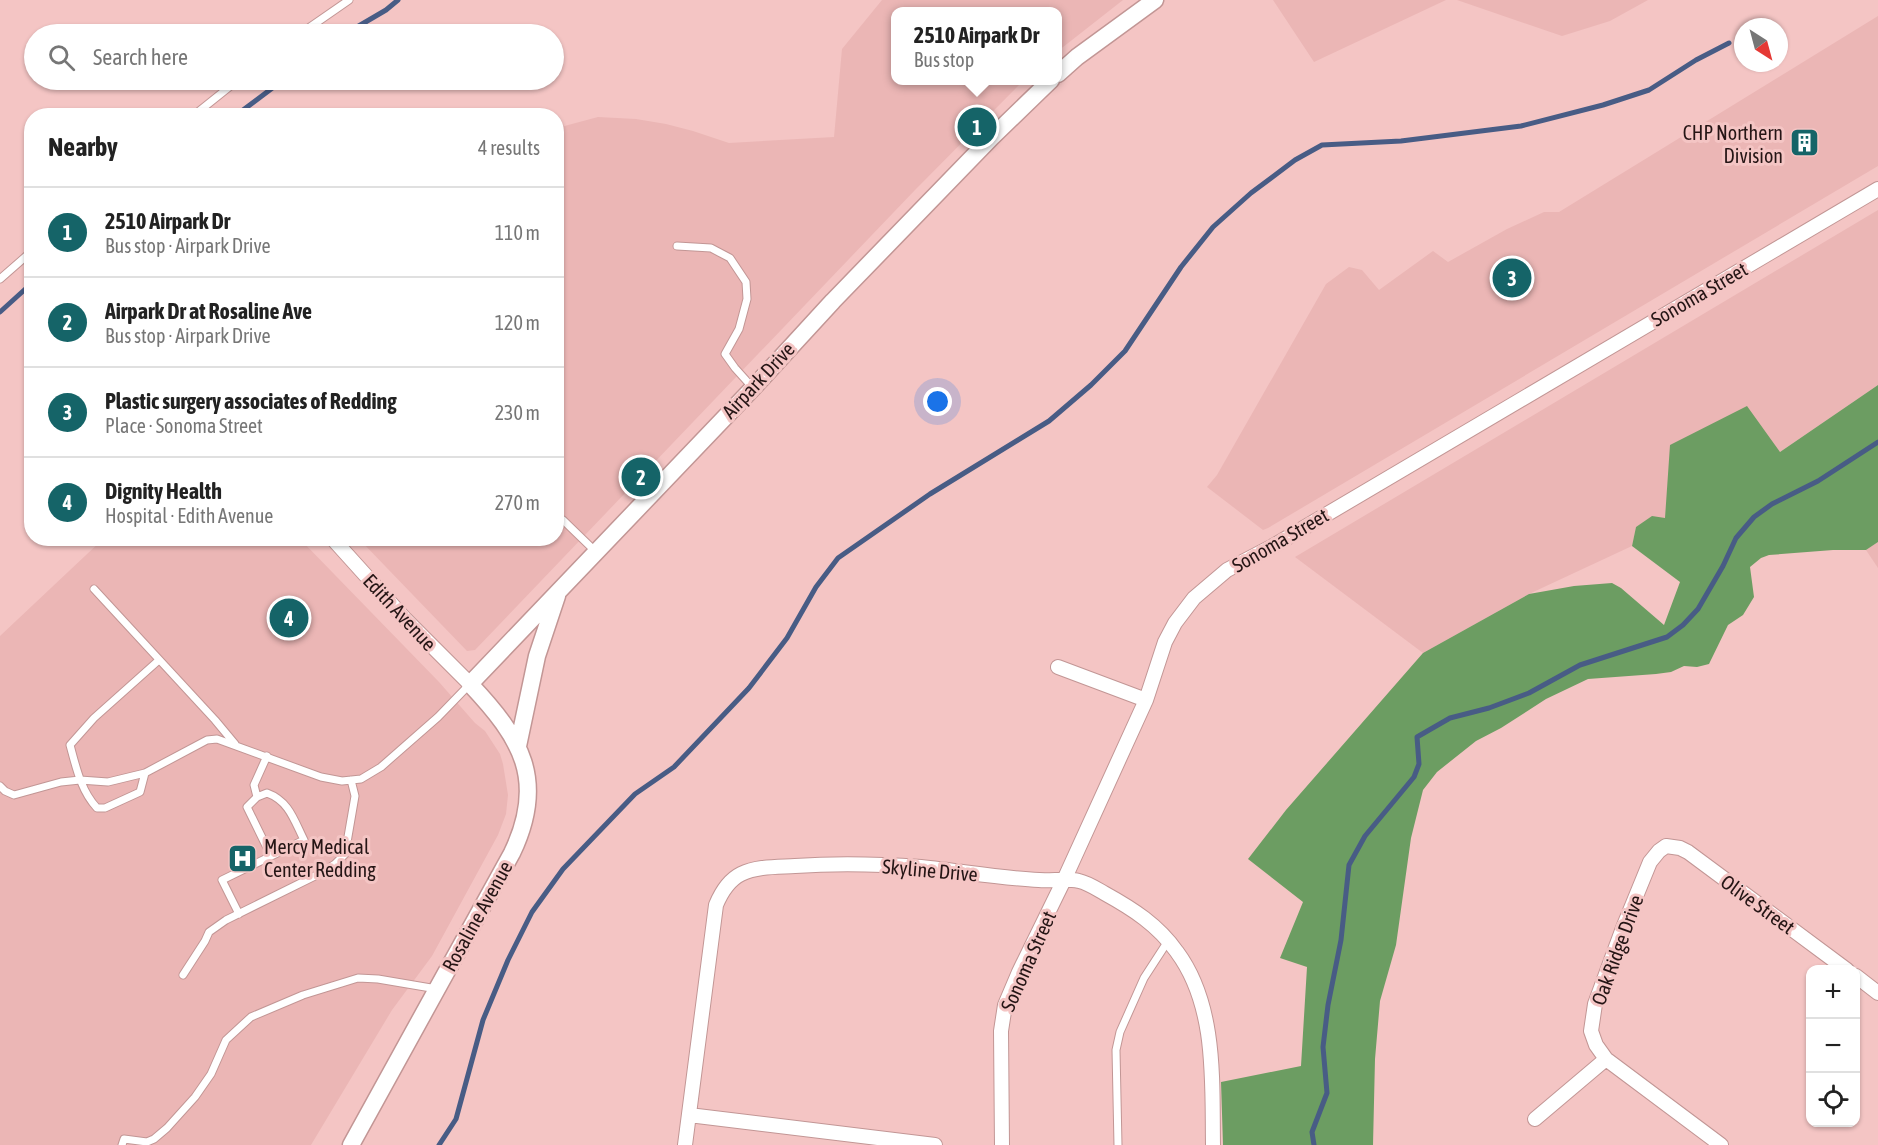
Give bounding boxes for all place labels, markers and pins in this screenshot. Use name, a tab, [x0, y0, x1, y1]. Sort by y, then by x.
pin: 1	[958, 104, 996, 150]
place label: CHP Northern Division	[1683, 121, 1783, 167]
building icon: CHP Northern Division	[1788, 127, 1820, 159]
pin: 3	[1492, 256, 1532, 300]
pin: 2	[622, 454, 660, 500]
pin: 4	[270, 596, 308, 640]
place label: Mercy Medical Center Redding	[264, 835, 376, 881]
hospital icon: Mercy Medical Center Redding	[227, 842, 259, 874]

